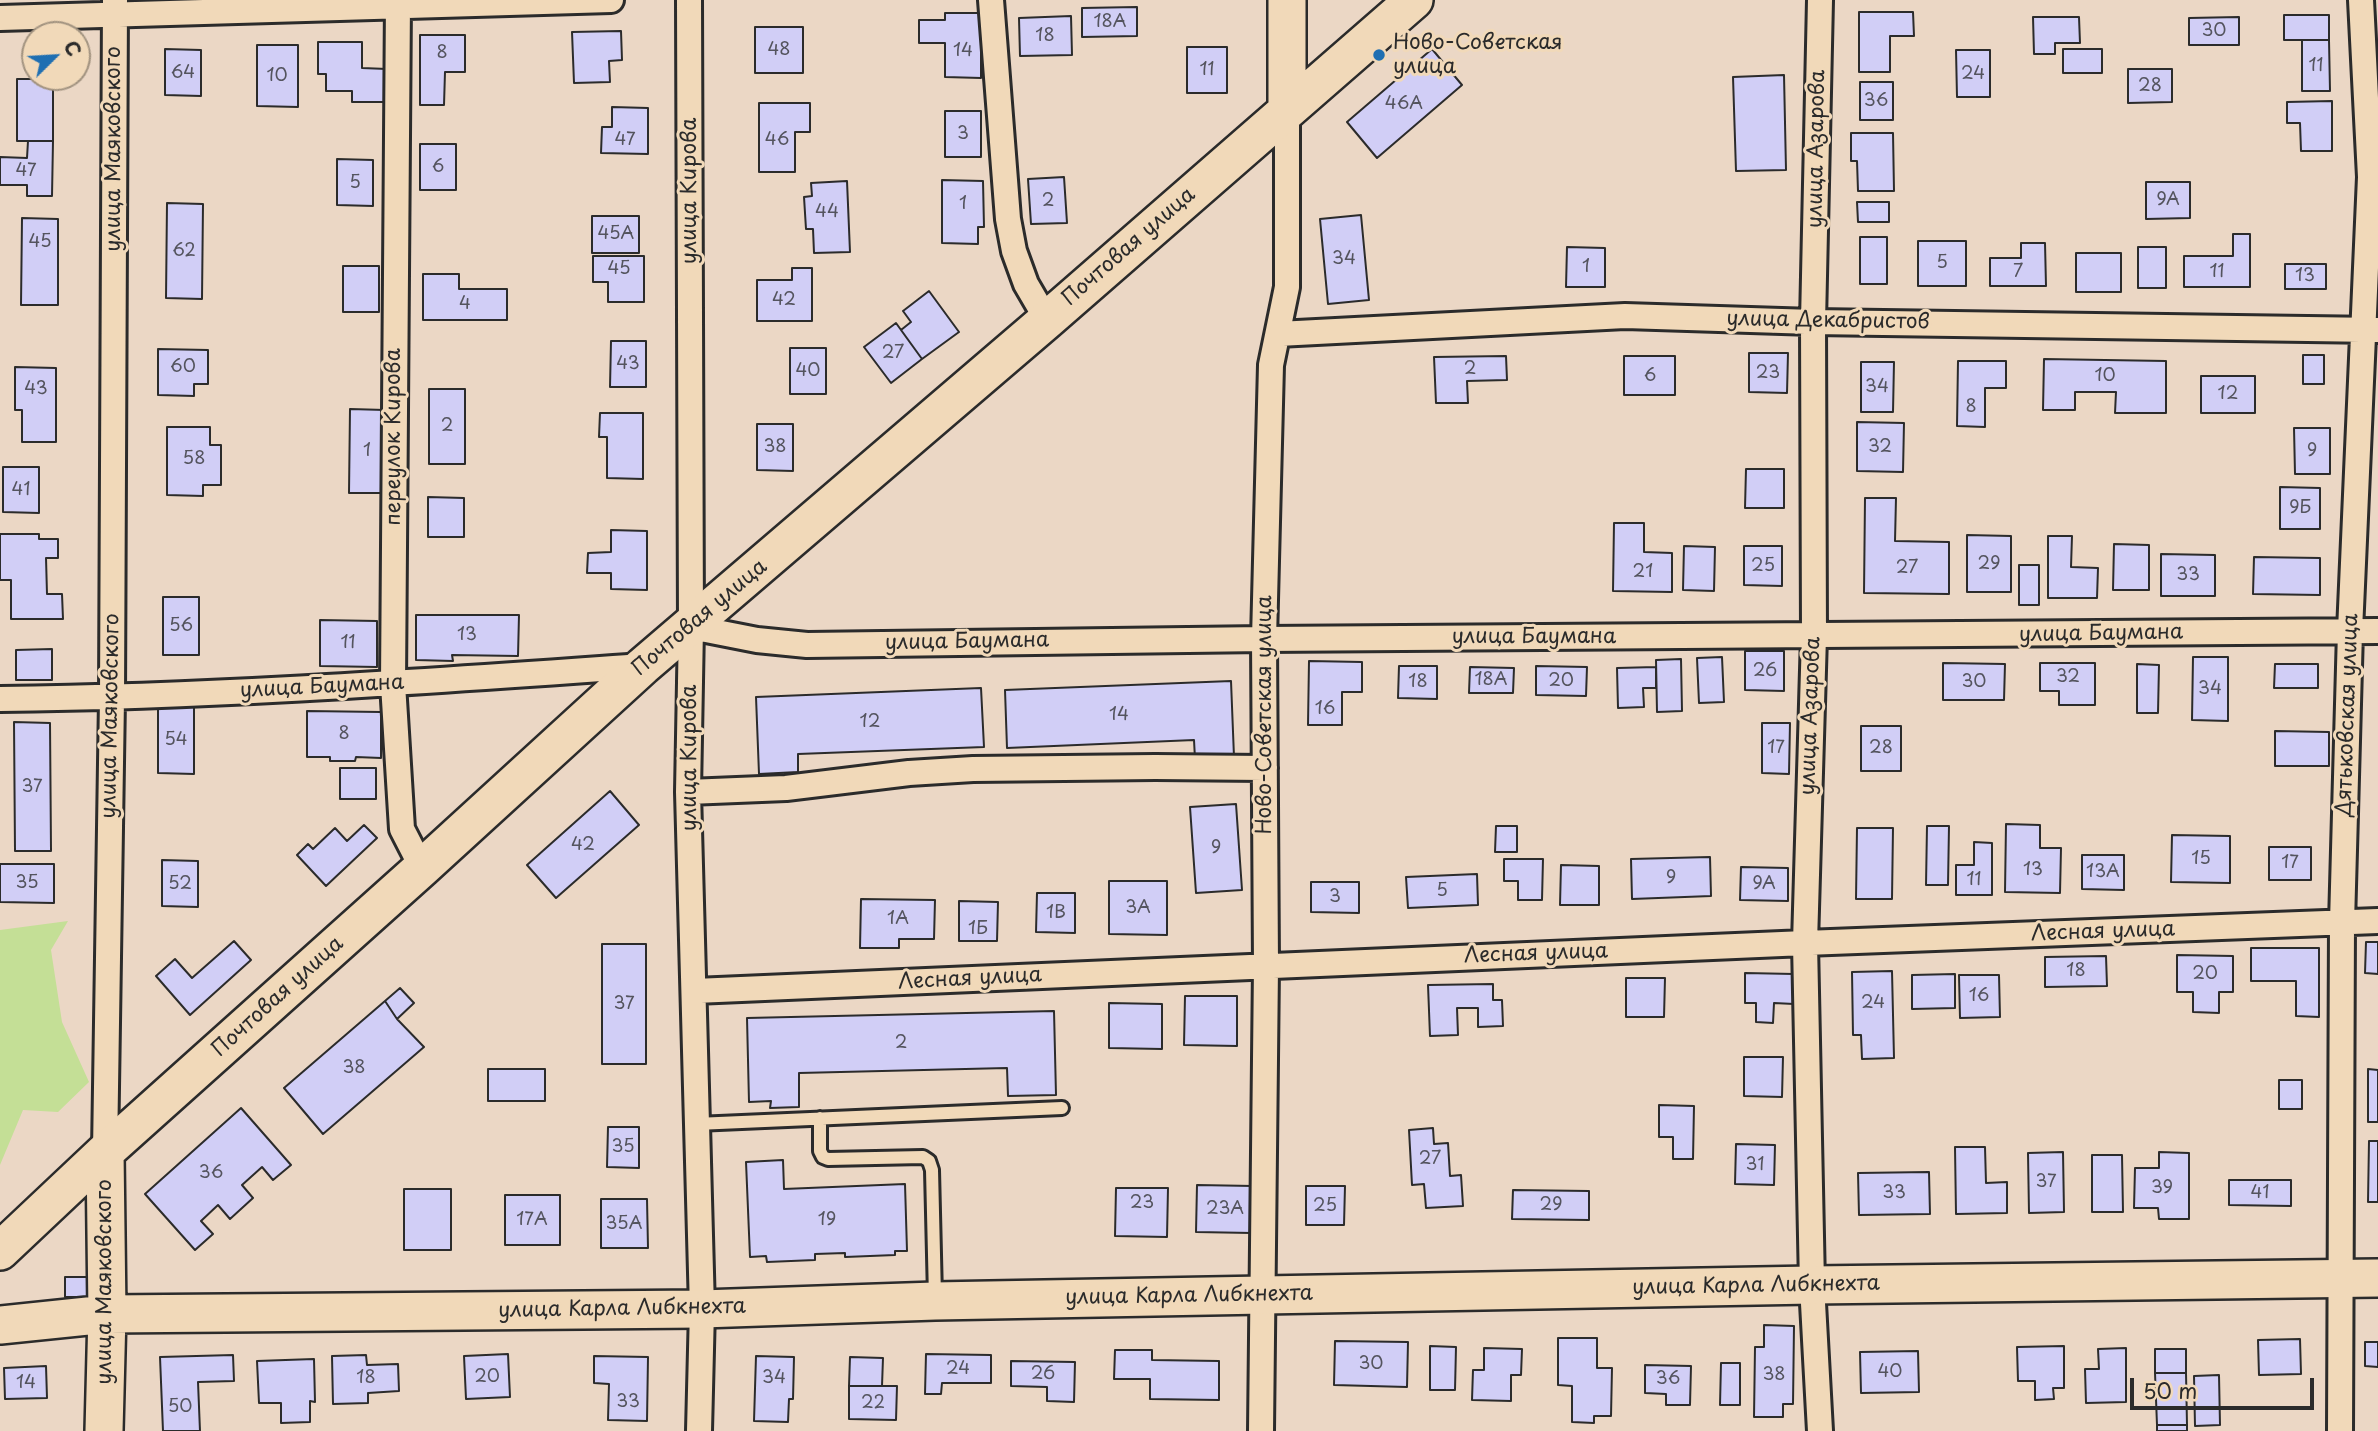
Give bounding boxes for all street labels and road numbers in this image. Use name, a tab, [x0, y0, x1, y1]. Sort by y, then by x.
street label: улица Маяковского	[101, 46, 127, 252]
street label: улица Азарова	[1803, 70, 1831, 228]
street label: улица Кирова	[677, 118, 703, 264]
street label: Почтовая улица	[1057, 182, 1201, 312]
street label: улица Декабристов	[1726, 307, 1930, 335]
street label: переулок Кирова	[381, 348, 407, 526]
street label: Почтовая улица	[628, 554, 772, 682]
street label: Ново-Советская улица	[1252, 595, 1278, 835]
street label: улица Маяковского	[97, 613, 125, 819]
street label: Дятьковская улица	[2332, 613, 2364, 817]
street label: улица Баумана	[2019, 620, 2183, 648]
street label: улица Баумана	[1452, 624, 1616, 650]
street label: улица Баумана	[885, 628, 1049, 656]
street label: улица Азарова	[1796, 636, 1826, 796]
street label: улица Баумана	[239, 670, 405, 704]
street label: улица Кирова	[677, 685, 703, 831]
street label: Лесная улица	[2031, 917, 2175, 947]
street label: Почтовая улица	[207, 931, 349, 1063]
street label: Лесная улица	[1464, 939, 1608, 969]
street label: Лесная улица	[897, 963, 1043, 995]
street label: улица Маяковского	[92, 1179, 118, 1385]
street label: улица Карла Либкнехта	[1632, 1271, 1880, 1301]
street label: улица Карла Либкнехта	[1065, 1281, 1313, 1311]
street label: улица Карла Либкнехта	[498, 1294, 746, 1324]

